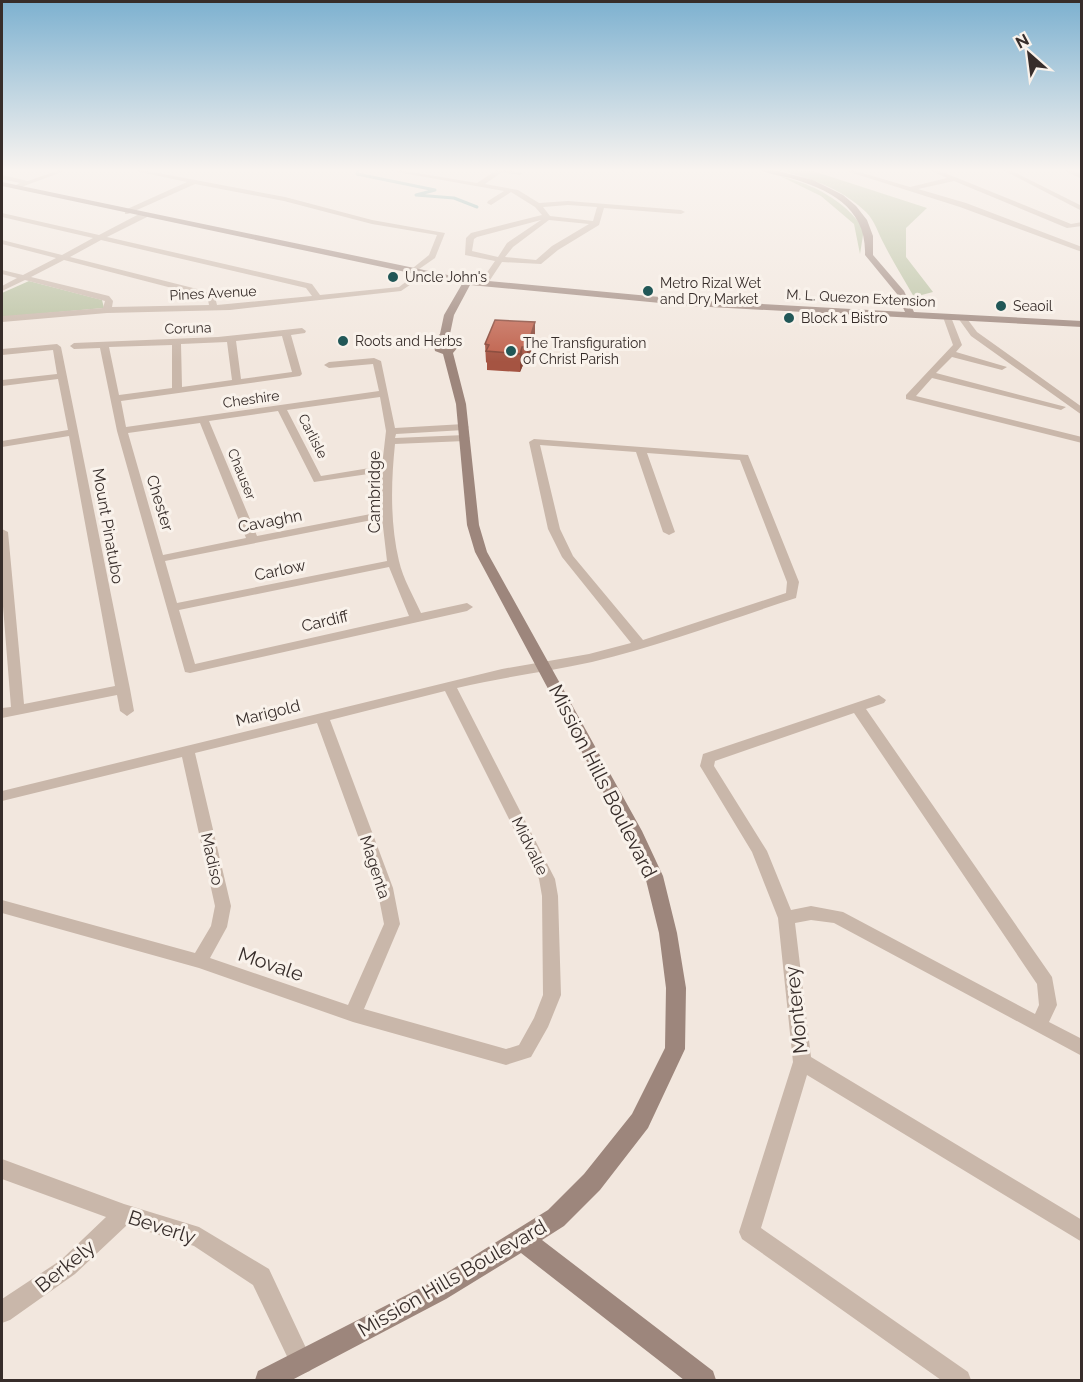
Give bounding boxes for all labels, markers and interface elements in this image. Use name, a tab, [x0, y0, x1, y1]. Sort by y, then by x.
north arrow	[999, 24, 1059, 84]
text: N	[1012, 30, 1032, 52]
place label: Uncle John's	[405, 269, 487, 285]
marker: Uncle John's	[386, 270, 400, 284]
place label: Metro Rizal Wet and Dry Market	[660, 275, 762, 307]
street label: Pines Avenue	[169, 283, 257, 303]
marker: Metro Rizal Wet and Dry Market	[641, 284, 655, 298]
street label: M. L. Quezon Extension	[786, 286, 936, 310]
place label: Seaoil	[1013, 298, 1053, 314]
marker: Seaoil	[994, 299, 1008, 313]
place label: Block 1 Bistro	[801, 310, 888, 326]
marker: Block 1 Bistro	[782, 311, 796, 325]
street label: Coruna	[164, 319, 212, 337]
place label: Roots and Herbs	[355, 333, 463, 349]
marker: Roots and Herbs	[336, 334, 350, 348]
place label: The Transfiguration of Christ Parish	[523, 335, 647, 367]
marker: The Transfiguration of Christ Parish	[504, 344, 518, 358]
street label: Cheshire	[222, 387, 280, 411]
street label: Carlisle	[295, 411, 331, 461]
street label: Chauser	[225, 446, 259, 502]
street label: Cambridge	[365, 451, 384, 533]
street label: Mount Pinatubo	[88, 467, 128, 585]
street label: Chester	[142, 473, 178, 534]
street label: Cavaghn	[236, 505, 304, 537]
street label: Carlow	[253, 555, 307, 585]
street label: Cardiff	[300, 606, 351, 636]
street label: Mission Hills Boulevard	[544, 680, 662, 882]
street label: Marigold	[234, 696, 302, 730]
street label: Midvalle	[508, 814, 552, 878]
street label: Madiso	[197, 831, 227, 887]
street label: Magenta	[356, 833, 394, 901]
street label: Movale	[235, 942, 307, 986]
street label: Monterey	[779, 965, 813, 1055]
street label: Beverly	[125, 1205, 199, 1249]
street label: Mission Hills Boulevard	[354, 1214, 550, 1342]
street label: Berkely	[30, 1235, 100, 1297]

